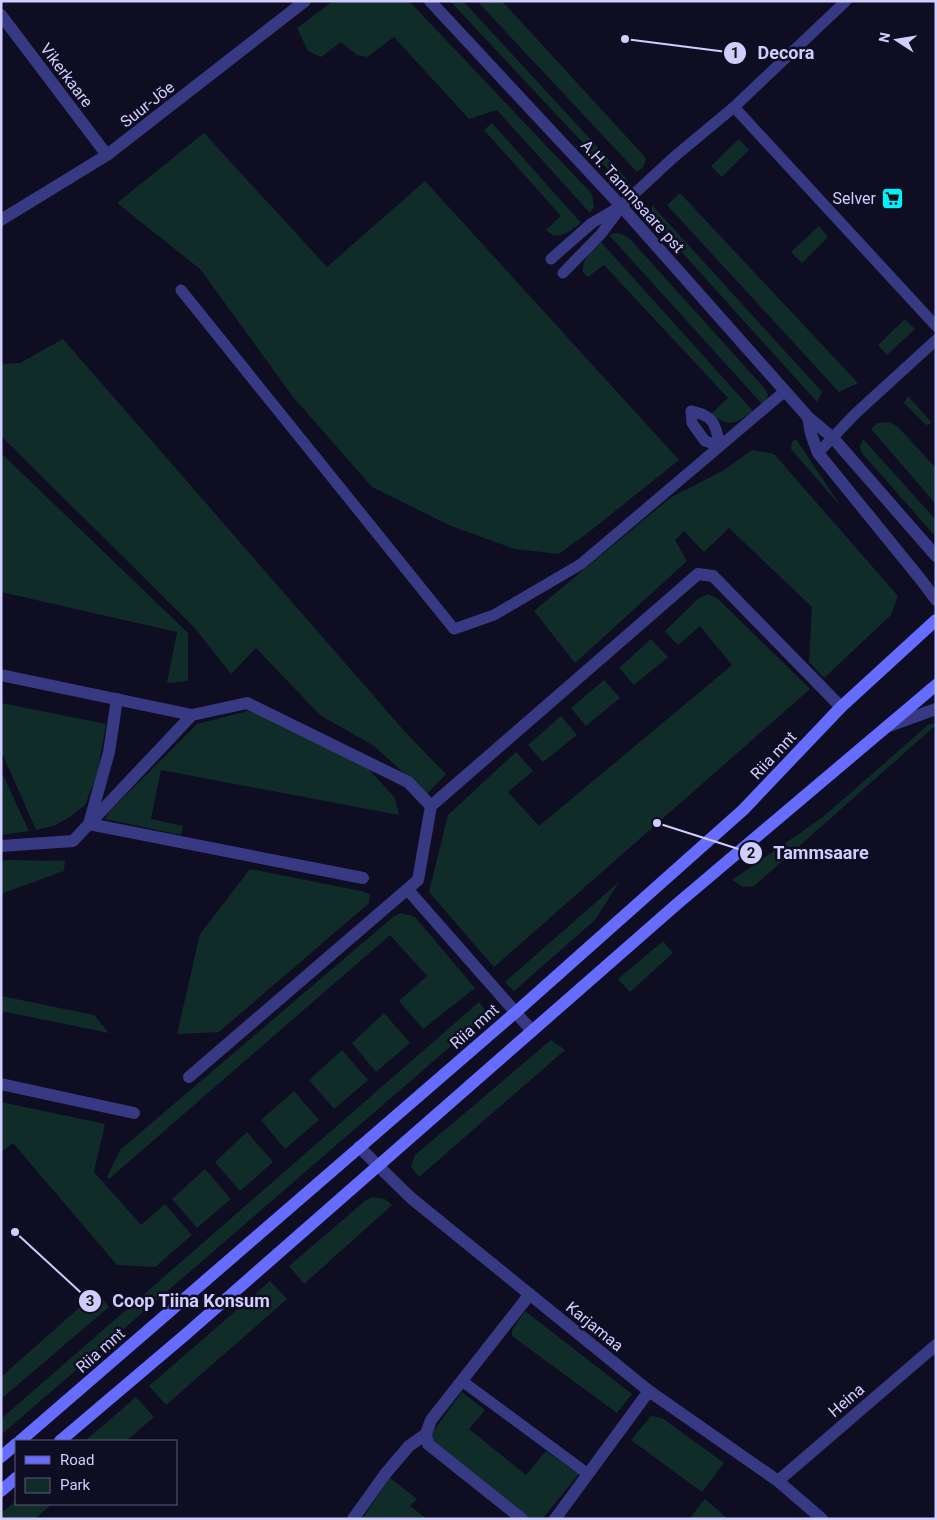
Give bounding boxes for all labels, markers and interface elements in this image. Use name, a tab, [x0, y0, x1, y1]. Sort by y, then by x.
north arrow	[872, 15, 922, 65]
text: N	[875, 31, 893, 44]
callout: Decora	[722, 36, 824, 69]
street label: Vikerkaare	[36, 40, 97, 111]
text: Decora	[758, 42, 815, 63]
text: 1	[731, 44, 739, 62]
street label: Suur-Jõe	[116, 77, 178, 131]
street label: A.H. Tammsaare pst	[577, 136, 688, 257]
supermarket icon: Selver	[880, 186, 904, 210]
place label: Selver	[833, 189, 877, 208]
street label: Riia mnt	[746, 727, 800, 783]
callout: Tammsaare	[738, 836, 878, 869]
text: Tammsaare	[773, 842, 869, 863]
text: 2	[747, 844, 756, 862]
street label: Riia mnt	[446, 1000, 503, 1053]
callout: Coop Tiina Konsum	[77, 1284, 280, 1317]
text: Coop Tiina Konsum	[112, 1290, 270, 1311]
text: 3	[86, 1292, 94, 1310]
street label: Karjamaa	[562, 1298, 627, 1355]
street label: Riia mnt	[72, 1324, 129, 1377]
street label: Heina	[825, 1380, 868, 1421]
legend	[15, 1440, 178, 1505]
text: Road	[60, 1451, 94, 1469]
text: Park	[60, 1476, 91, 1494]

